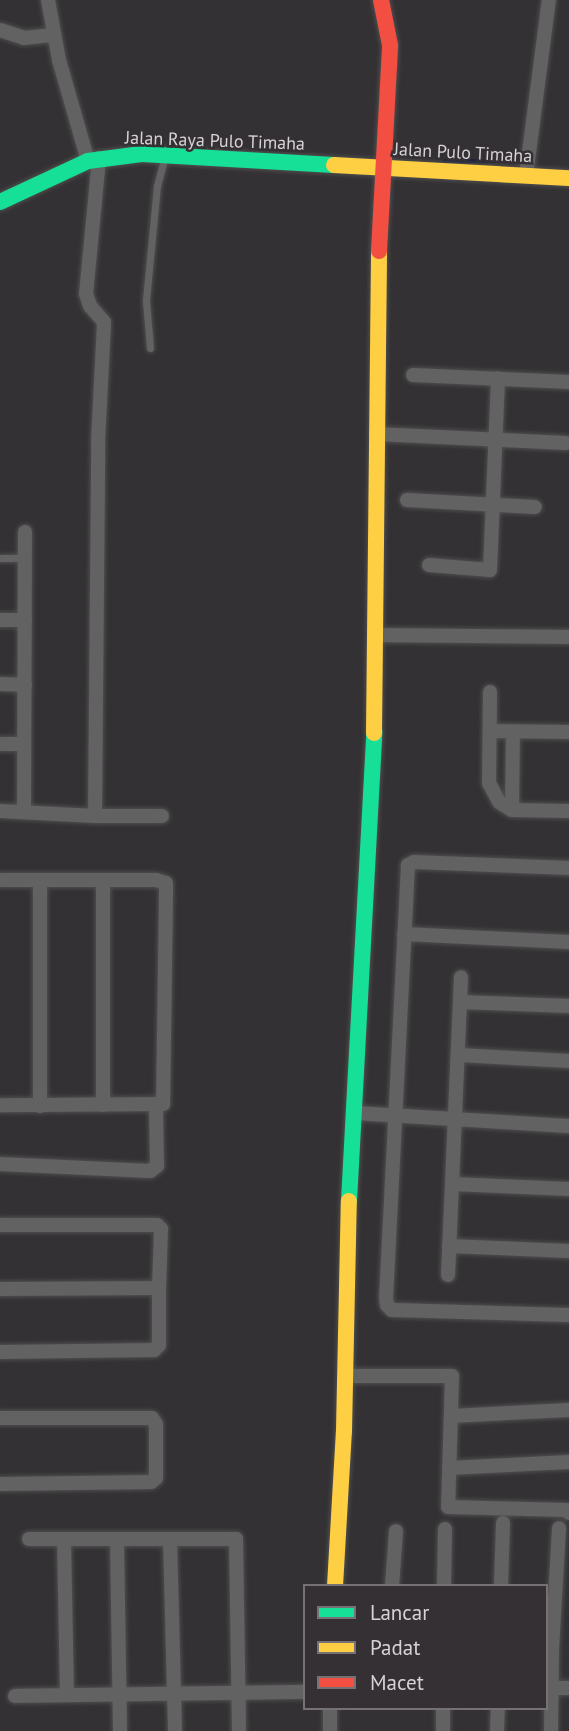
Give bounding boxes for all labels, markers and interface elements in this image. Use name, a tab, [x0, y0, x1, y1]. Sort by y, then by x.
street label: Jalan Raya Pulo Timaha	[124, 127, 306, 155]
street label: Jalan Pulo Timaha	[393, 139, 533, 167]
legend	[303, 1584, 548, 1710]
text: Lancar	[370, 1599, 429, 1626]
text: Padat	[370, 1634, 420, 1661]
text: Macet	[370, 1669, 424, 1696]

